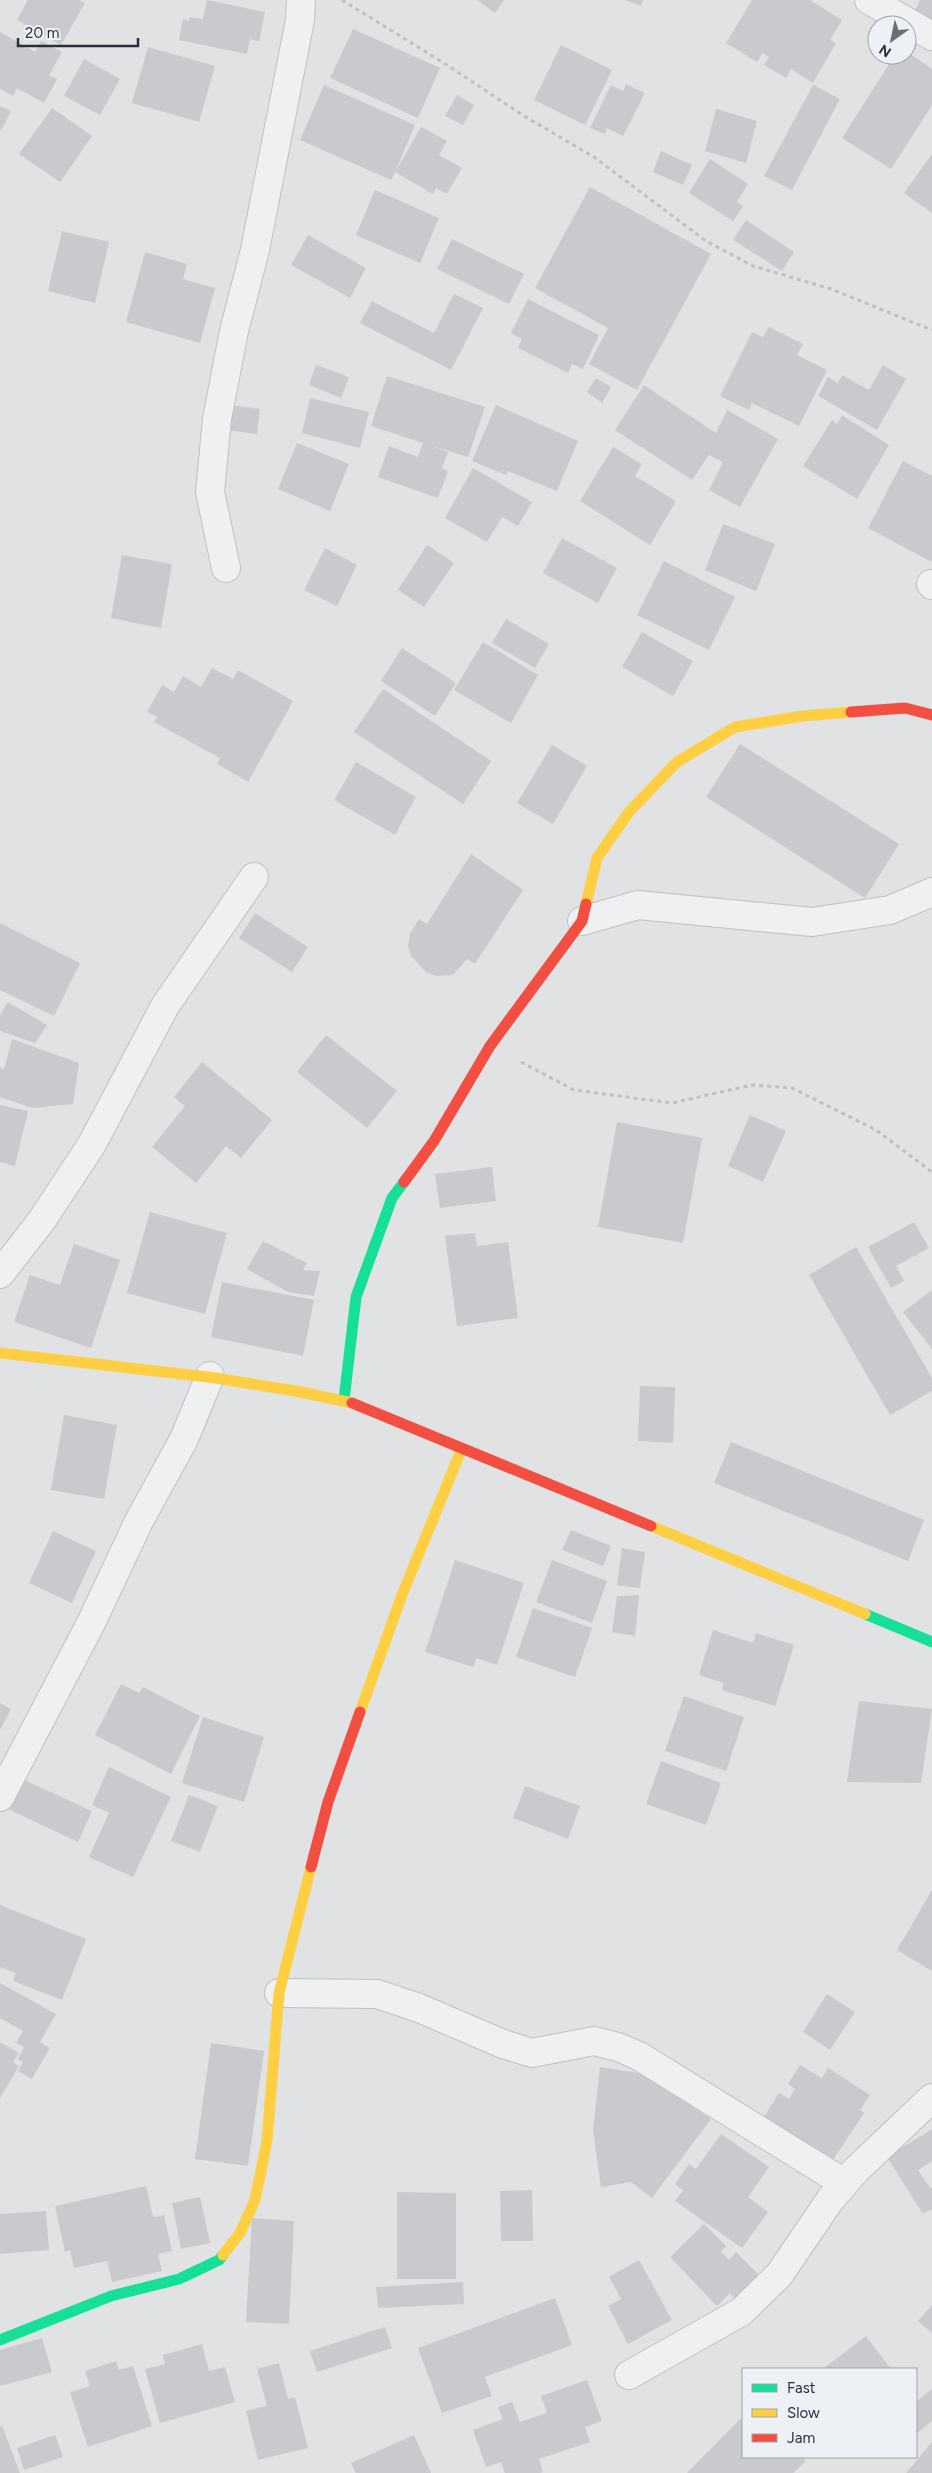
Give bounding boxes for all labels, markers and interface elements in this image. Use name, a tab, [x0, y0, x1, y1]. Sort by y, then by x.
scale bar	[18, 15, 138, 47]
north arrow	[867, 15, 917, 65]
text: 20 m	[25, 24, 59, 42]
text: N	[876, 40, 894, 61]
legend	[742, 2368, 917, 2458]
text: Fast	[787, 2379, 816, 2397]
text: Slow	[787, 2404, 820, 2422]
text: Jam	[787, 2429, 815, 2447]

